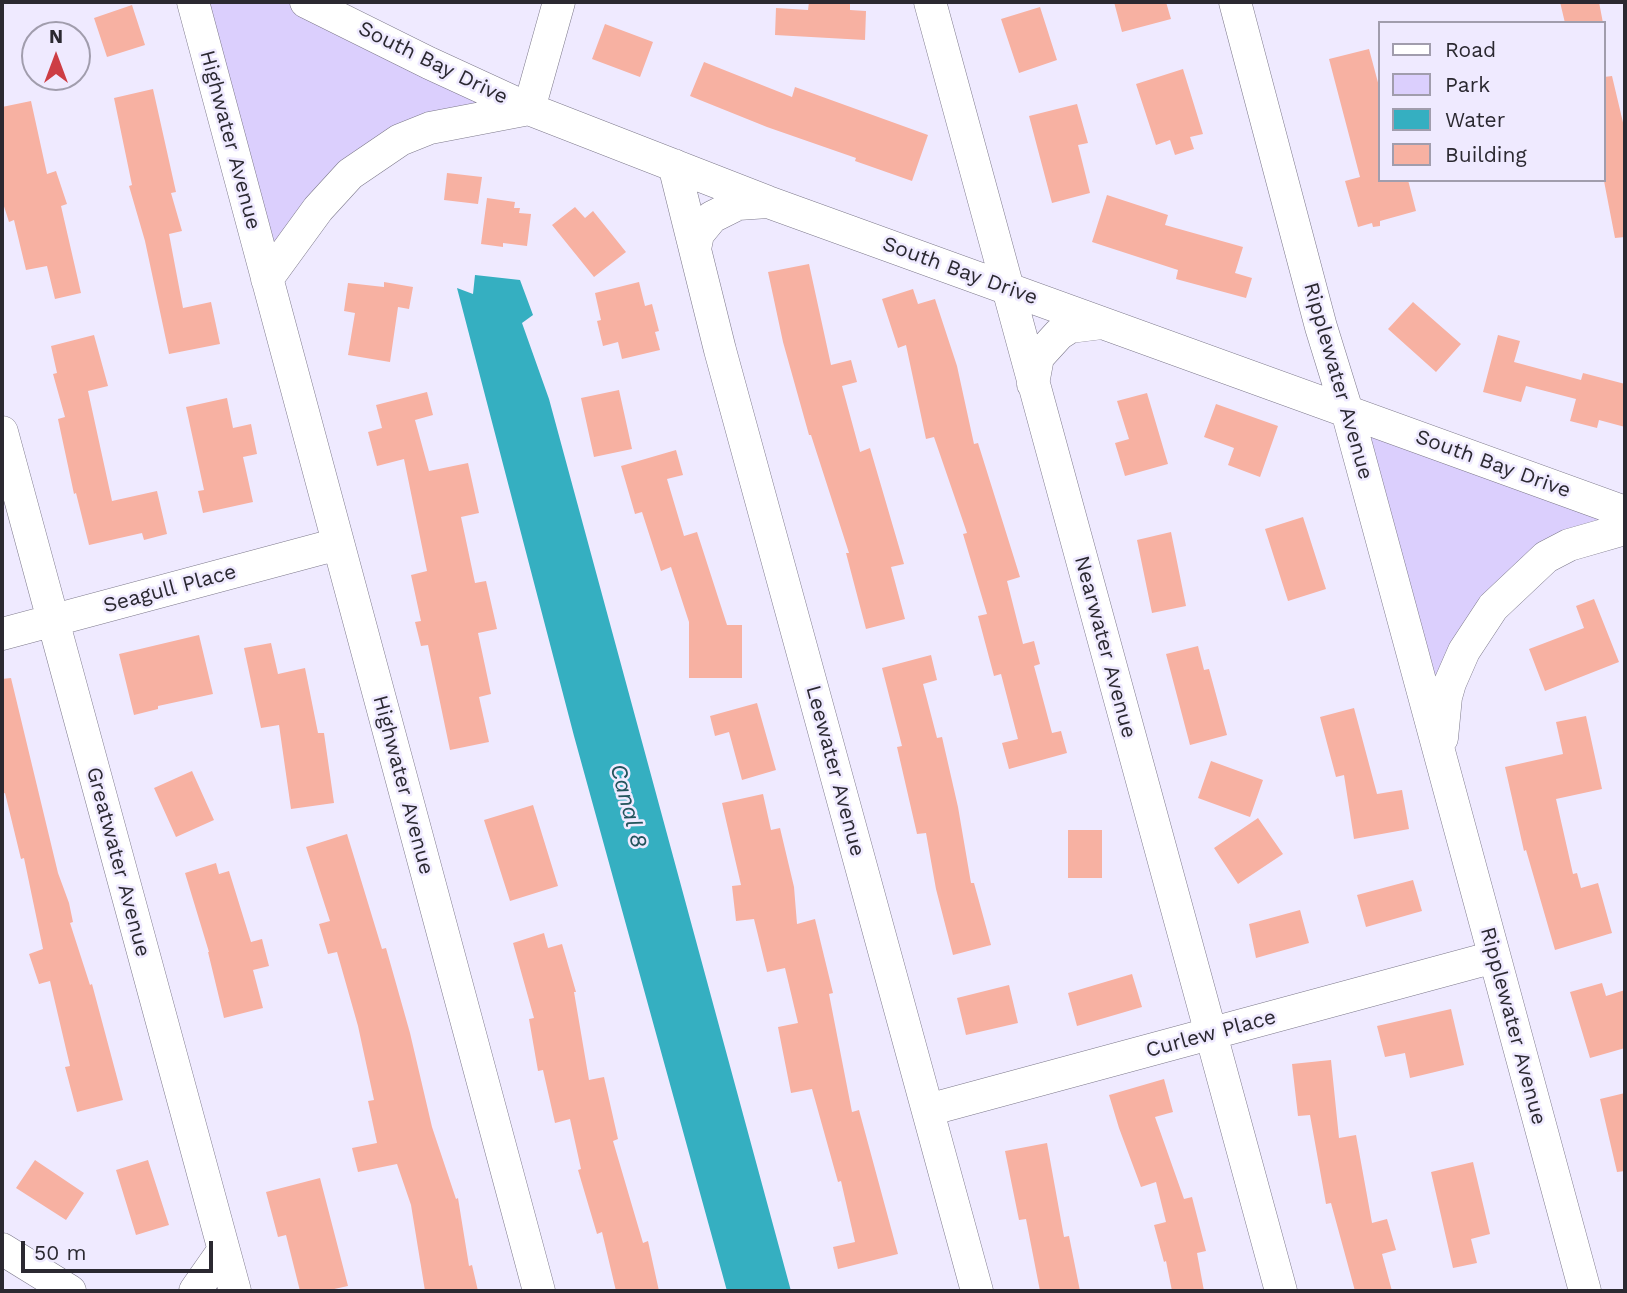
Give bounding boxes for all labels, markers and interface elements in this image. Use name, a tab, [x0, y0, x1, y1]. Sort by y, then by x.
street label: South Bay Drive	[354, 16, 512, 110]
north arrow	[21, 21, 91, 91]
legend	[1378, 21, 1606, 182]
text: N	[49, 25, 63, 48]
text: Road	[1445, 37, 1496, 62]
street label: Highwater Avenue	[194, 48, 266, 232]
text: Park	[1445, 72, 1490, 97]
text: Water	[1445, 107, 1505, 132]
text: Building	[1445, 142, 1527, 167]
street label: South Bay Drive	[879, 231, 1041, 311]
street label: Ripplewater Avenue	[1298, 280, 1378, 482]
street label: South Bay Drive	[1412, 424, 1574, 504]
street label: Nearwater Avenue	[1069, 553, 1141, 741]
street label: Seagull Place	[101, 559, 239, 619]
street label: Leewater Avenue	[800, 683, 870, 859]
street label: Highwater Avenue	[367, 693, 439, 877]
water label: Canal 8	[604, 761, 652, 851]
street label: Greatwater Avenue	[81, 764, 155, 960]
street label: Ripplewater Avenue	[1474, 924, 1552, 1128]
street label: Curlew Place	[1143, 1004, 1279, 1064]
scale bar	[24, 1226, 217, 1270]
text: 50 m	[34, 1240, 86, 1265]

